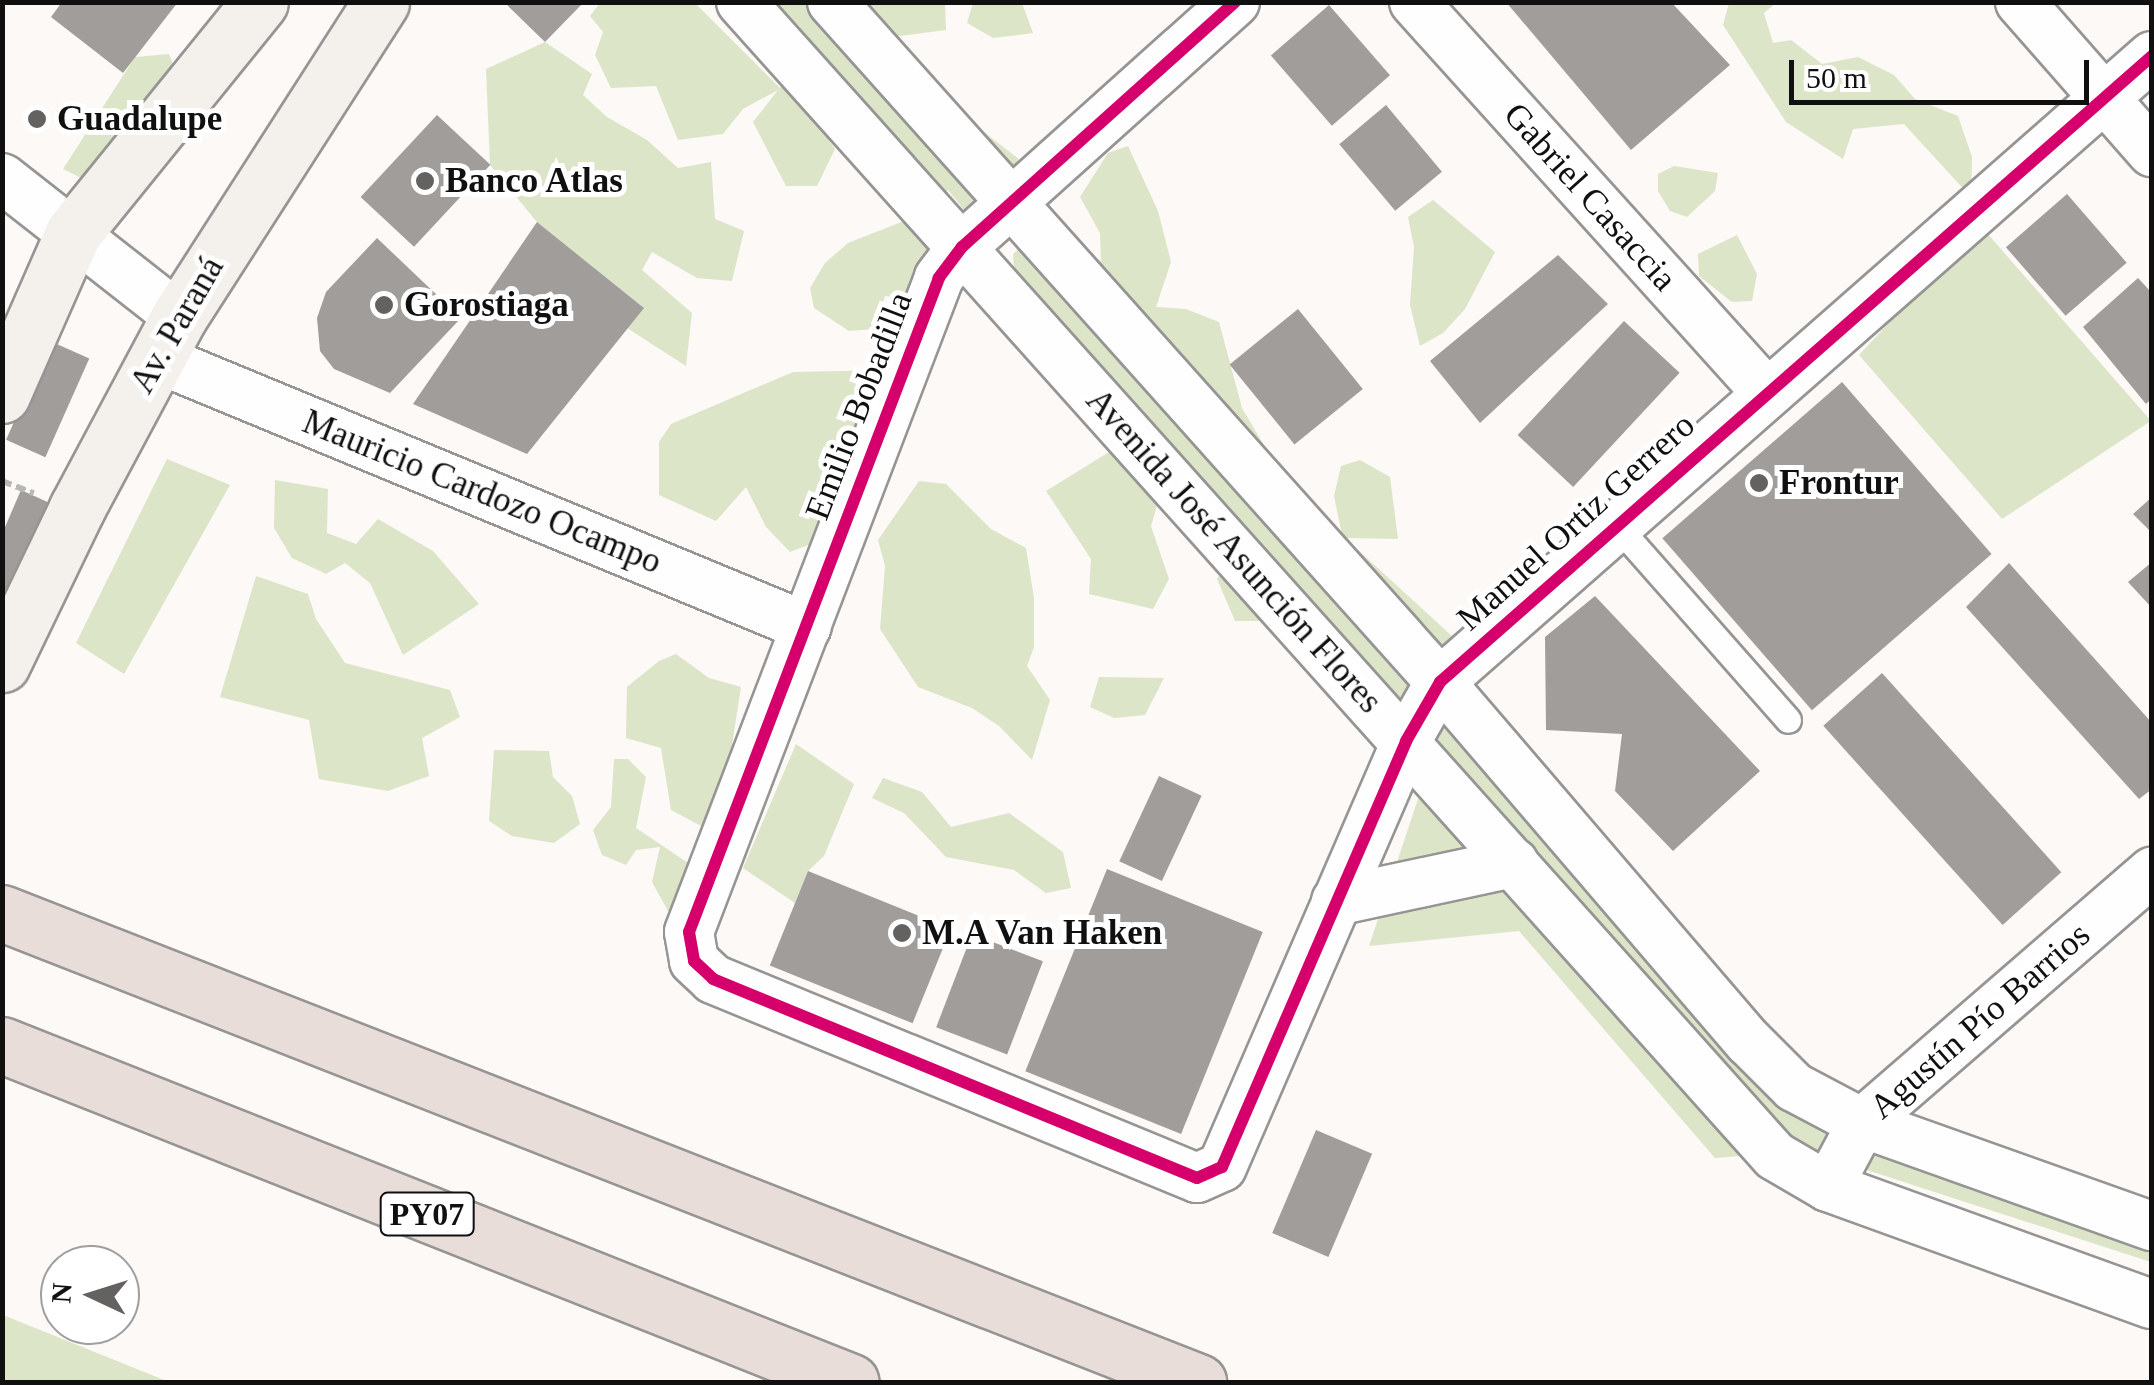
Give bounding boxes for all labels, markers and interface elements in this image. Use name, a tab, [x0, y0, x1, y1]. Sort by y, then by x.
scale bar	[1794, 40, 2094, 102]
text: 50 m	[1806, 61, 1867, 94]
street label: Gabriel Casaccia	[1495, 94, 1685, 300]
place label: Guadalupe	[57, 98, 222, 140]
marker: Guadalupe	[26, 108, 48, 130]
place label: Banco Atlas	[445, 160, 625, 202]
marker: Banco Atlas	[414, 170, 436, 192]
street label: Av. Paraná	[121, 249, 233, 401]
place label: Gorostiaga	[404, 284, 569, 326]
street label: Emilio Bobadilla	[796, 286, 922, 526]
marker: Gorostiaga	[373, 294, 395, 316]
street label: Avenida José Asunción Flores	[1076, 379, 1392, 723]
street label: Mauricio Cardozo Ocampo	[297, 401, 667, 583]
street label: Manuel Ortiz Gerrero	[1449, 404, 1703, 640]
place label: Frontur	[1779, 462, 1899, 504]
marker: Frontur	[1748, 472, 1770, 494]
place label: M.A Van Haken	[922, 912, 1165, 954]
street label: Agustín Pío Barrios	[1861, 914, 2099, 1128]
marker: M.A Van Haken	[891, 922, 913, 944]
road number: PY07	[380, 1187, 474, 1241]
north arrow	[40, 1245, 140, 1345]
text: N	[45, 1282, 78, 1304]

